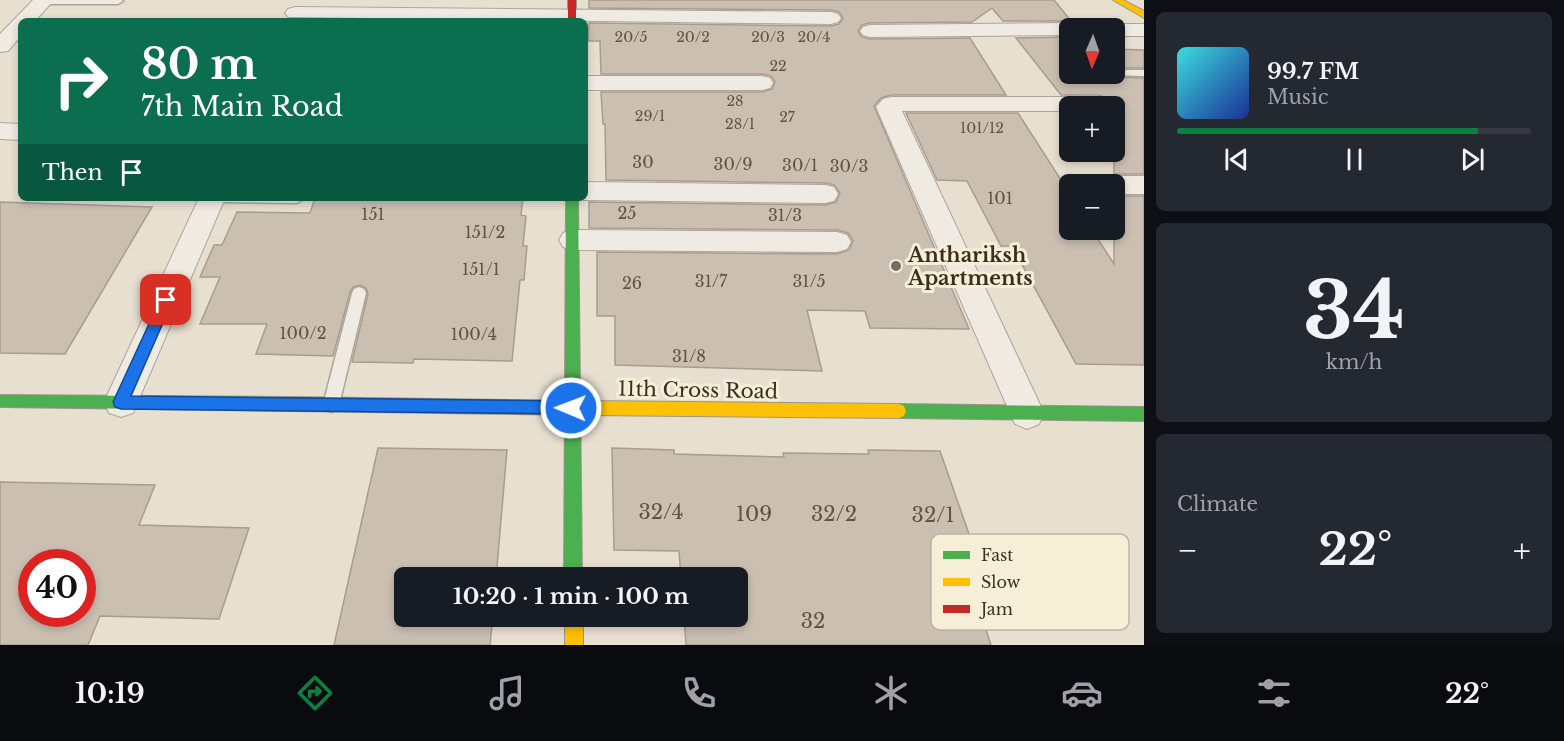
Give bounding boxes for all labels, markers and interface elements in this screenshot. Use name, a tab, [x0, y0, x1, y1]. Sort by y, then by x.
north arrow	[1059, 18, 1125, 84]
map controls	[1059, 18, 1125, 240]
house number: 20/5	[615, 28, 647, 46]
house number: 20/2	[676, 28, 710, 46]
house number: 20/3	[751, 28, 785, 46]
house number: 20/4	[798, 28, 830, 46]
text: 80 m	[141, 38, 257, 90]
icon: right	[42, 42, 120, 120]
house number: 22	[769, 57, 787, 75]
text: 99.7 FM	[1267, 58, 1359, 85]
text: Music	[1267, 85, 1328, 109]
text: 7th Main Road	[141, 90, 343, 123]
house number: 28	[726, 92, 744, 110]
button: +	[1059, 96, 1125, 162]
house number: 29/1	[635, 107, 665, 125]
house number: 27	[779, 108, 796, 126]
house number: 28/1	[725, 115, 755, 133]
house number: 101/12	[960, 119, 1004, 137]
icon: previous	[1220, 143, 1253, 176]
icon: pause	[1338, 143, 1371, 176]
icon: next	[1456, 143, 1489, 176]
house number: 30	[632, 152, 654, 172]
house number: 30/9	[714, 154, 752, 174]
house number: 30/1	[782, 155, 818, 175]
icon: arrive	[115, 156, 148, 189]
house number: 30/3	[830, 156, 868, 176]
text: Then	[42, 159, 103, 186]
button: −	[1059, 174, 1125, 240]
house number: 101	[987, 188, 1013, 208]
house number: 25	[618, 203, 636, 223]
house number: 151	[361, 204, 385, 224]
house number: 31/3	[768, 205, 802, 225]
house number: 151/2	[465, 222, 505, 242]
place label: Anthariksh Apartments	[907, 243, 1033, 290]
house number: 151/1	[462, 259, 500, 279]
marker: Anthariksh Apartments	[889, 259, 903, 273]
text: 34	[1303, 262, 1405, 359]
house number: 31/7	[695, 271, 728, 291]
house number: 31/5	[792, 271, 826, 291]
house number: 26	[622, 273, 642, 293]
pin	[140, 274, 191, 325]
icon: arrive	[149, 283, 182, 316]
house number: 100/2	[279, 323, 327, 343]
house number: 100/4	[451, 324, 497, 344]
house number: 31/8	[672, 346, 706, 366]
text: km/h	[1326, 350, 1382, 374]
position arrow	[539, 376, 603, 440]
street label: 11th Cross Road	[618, 377, 778, 403]
text: Climate	[1177, 492, 1258, 516]
house number: 32/4	[638, 500, 684, 524]
house number: 109	[736, 502, 772, 526]
house number: 32/2	[811, 502, 857, 526]
house number: 32/1	[912, 503, 954, 527]
text: 22°	[1319, 521, 1392, 577]
text: −	[1177, 530, 1198, 571]
text: +	[1513, 530, 1531, 571]
legend	[931, 534, 1129, 630]
text: Fast	[981, 545, 1013, 565]
speed limit sign: 40	[18, 549, 96, 627]
text: Slow	[981, 572, 1021, 592]
text: 10:20 · 1 min · 100 m	[453, 583, 689, 610]
text: Jam	[979, 599, 1013, 619]
house number: 32	[801, 609, 825, 633]
icon: directions	[294, 672, 336, 714]
icon: music	[486, 672, 528, 714]
icon: phone	[678, 672, 720, 714]
icon: climate	[870, 672, 912, 714]
icon: car	[1061, 672, 1103, 714]
icon: filters	[1253, 672, 1295, 714]
text: 10:19	[75, 677, 145, 710]
text: 22°	[1445, 677, 1489, 710]

